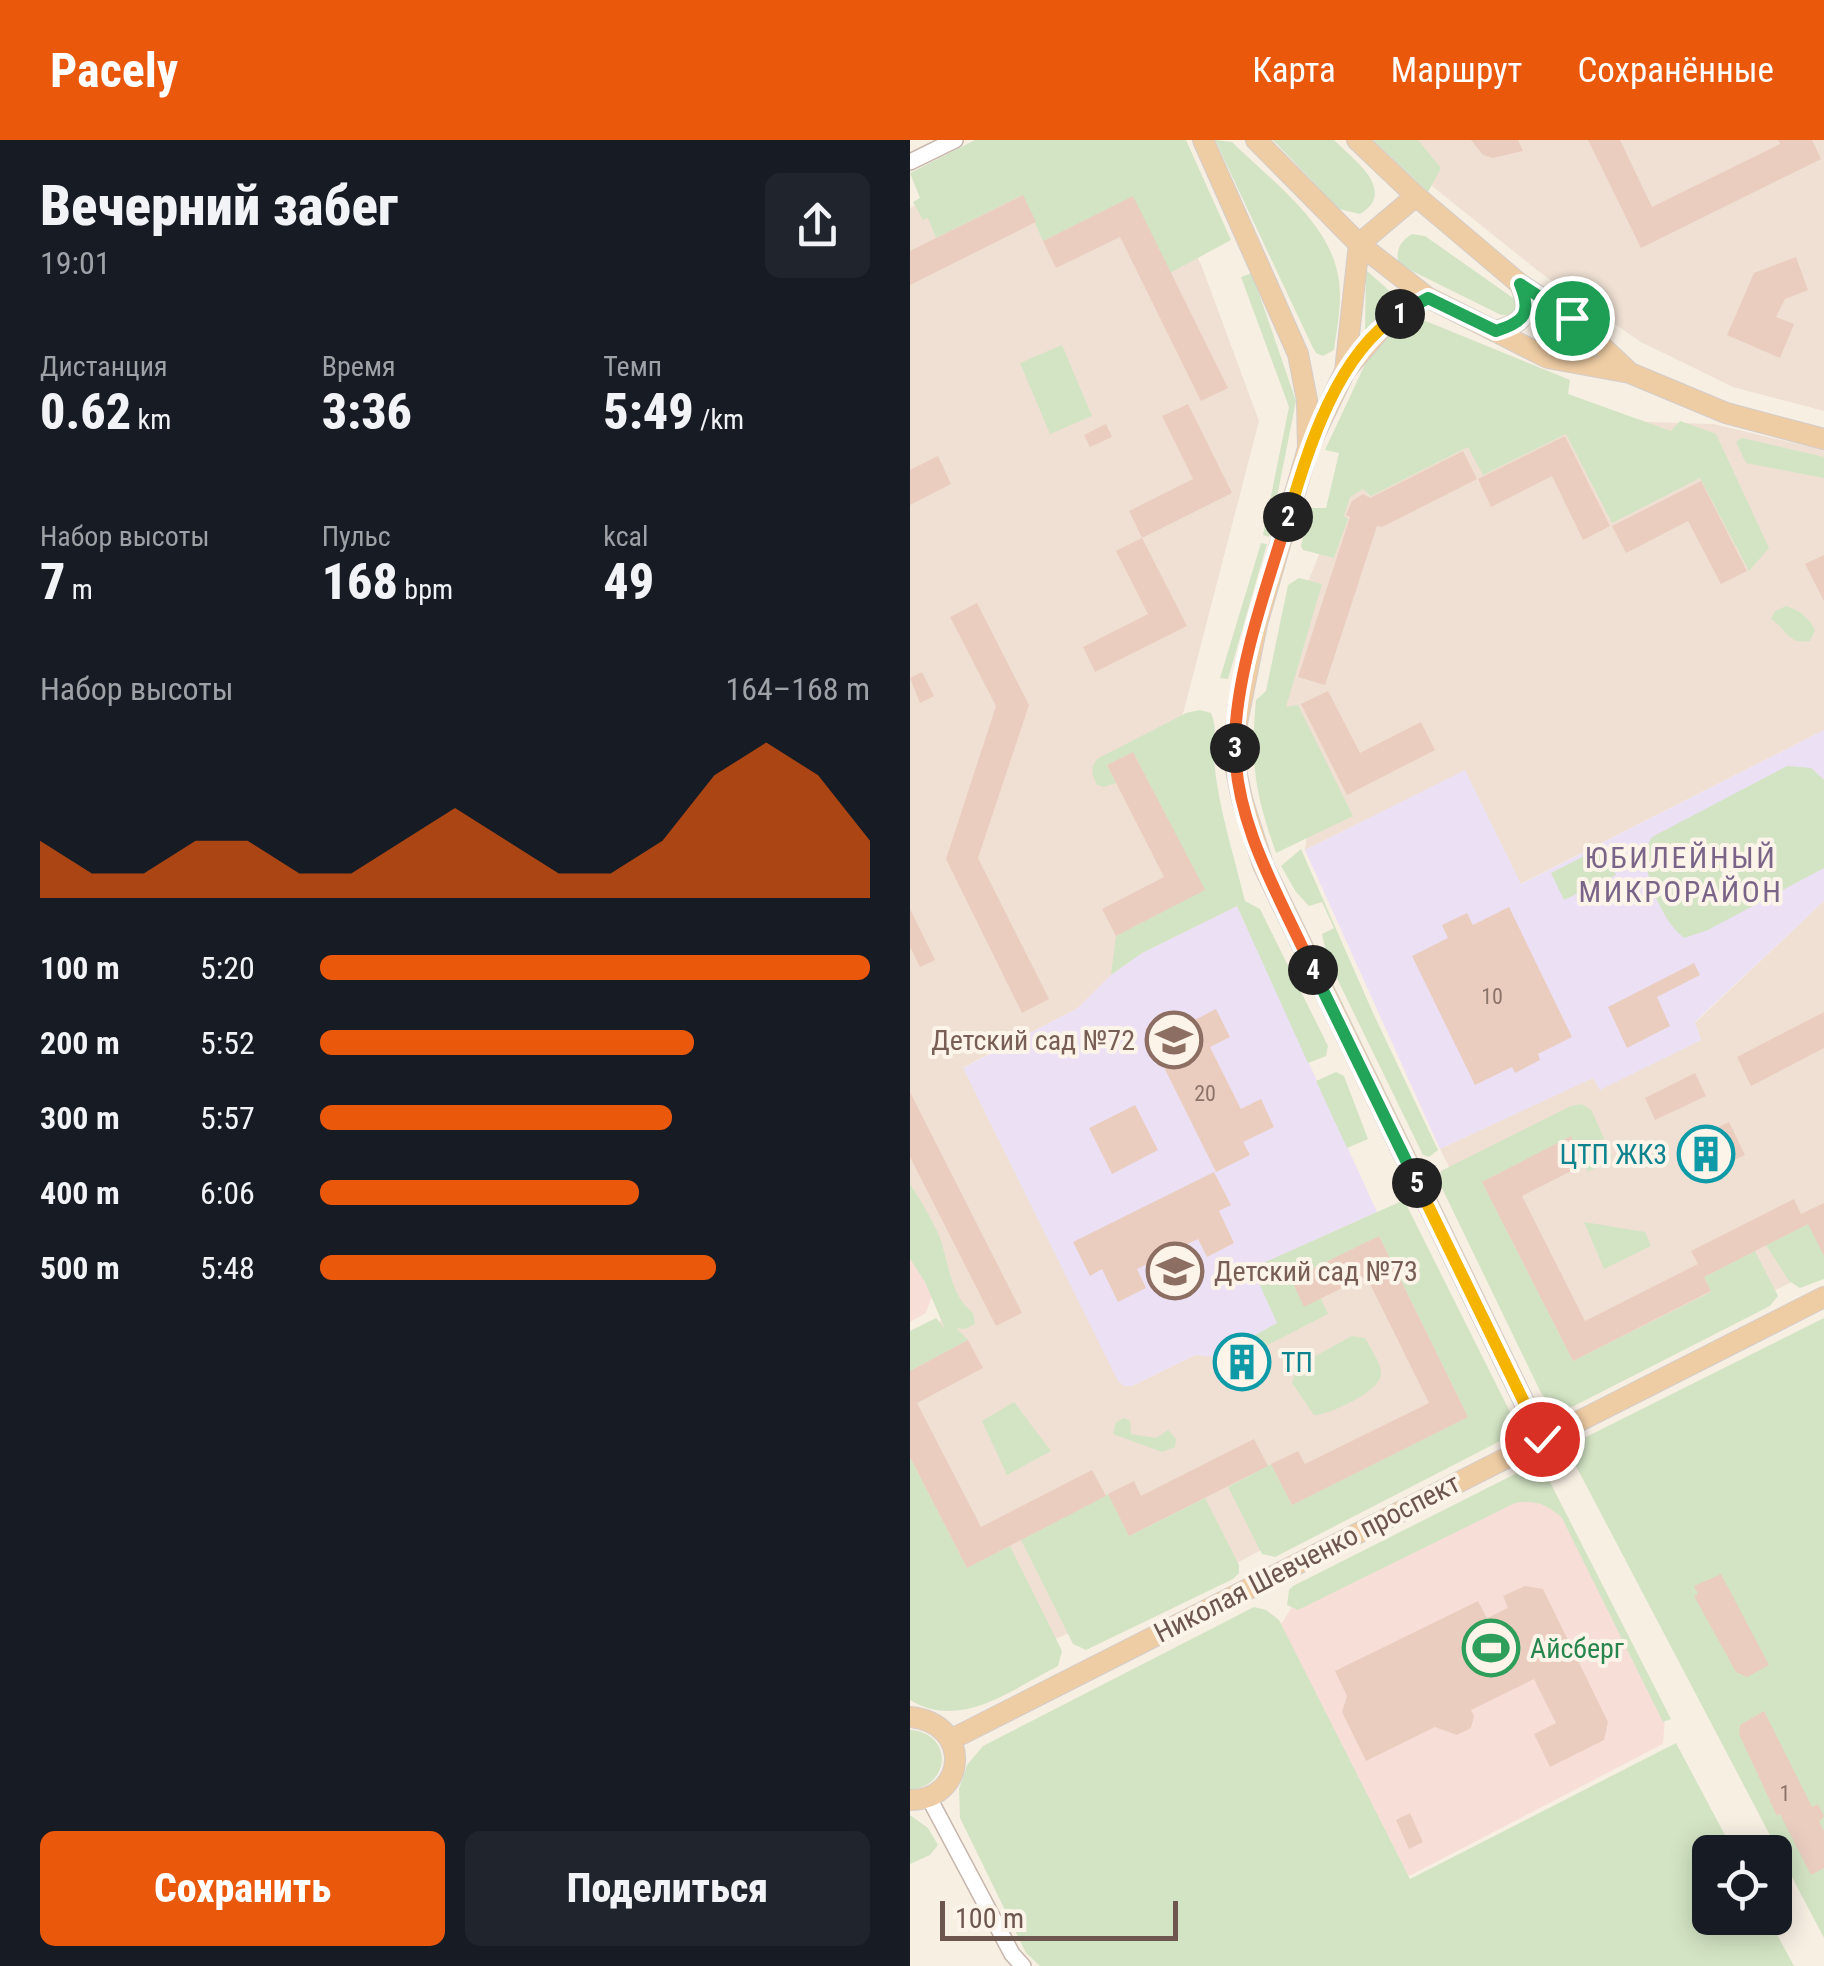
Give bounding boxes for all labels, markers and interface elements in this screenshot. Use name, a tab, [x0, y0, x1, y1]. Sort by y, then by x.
text: Pacely	[50, 42, 178, 99]
text: Карта	[1252, 50, 1336, 91]
text: Маршрут	[1391, 50, 1523, 91]
text: Сохранённые	[1578, 50, 1774, 91]
button: share	[765, 173, 870, 278]
text: Вечерний забег	[40, 174, 398, 238]
text: 19:01	[40, 244, 111, 282]
pin	[1530, 276, 1615, 361]
pin: 1	[1375, 289, 1425, 339]
icon: arrive	[1545, 291, 1600, 346]
text: 1	[1393, 297, 1407, 330]
text: Дистанция	[40, 350, 167, 383]
text: Время	[322, 350, 395, 383]
text: Темп	[603, 350, 662, 383]
text: 0.62	[40, 383, 131, 441]
text: 3:36	[322, 383, 412, 441]
text: 5:49	[603, 383, 694, 441]
text: km	[131, 403, 171, 436]
text: /km	[694, 403, 744, 436]
pin: 2	[1263, 492, 1313, 542]
text: 2	[1281, 500, 1295, 533]
text: Набор высоты	[40, 520, 209, 553]
text: Пульс	[322, 520, 391, 553]
text: kcal	[603, 520, 648, 553]
text: 7	[40, 553, 65, 611]
text: 168	[322, 553, 398, 611]
text: 49	[603, 553, 654, 611]
text: m	[65, 573, 93, 606]
text: bpm	[398, 573, 453, 606]
text: Набор высоты	[40, 670, 234, 708]
text: 164–168 m	[725, 670, 870, 708]
pin: 3	[1210, 723, 1260, 773]
text: 3	[1228, 731, 1242, 764]
district label: ЮБИЛЕЙНЫЙ МИКРОРАЙОН	[1579, 840, 1783, 909]
pin: 4	[1288, 945, 1338, 995]
text: 100 m	[40, 949, 120, 987]
text: 5:20	[200, 949, 255, 987]
text: 4	[1306, 953, 1320, 986]
house number: 10	[1481, 984, 1503, 1009]
school or university icon: Детский сад №72	[1144, 1010, 1204, 1070]
text: 200 m	[40, 1024, 120, 1062]
text: 5:52	[200, 1024, 255, 1062]
place label: Детский сад №72	[931, 1024, 1135, 1057]
house number: 20	[1194, 1081, 1216, 1106]
text: 300 m	[40, 1099, 120, 1137]
text: 5:57	[200, 1099, 255, 1137]
building icon: ЦТП ЖК3	[1676, 1124, 1736, 1184]
place label: ЦТП ЖК3	[1559, 1138, 1667, 1171]
pin: 5	[1392, 1158, 1442, 1208]
text: 5	[1410, 1166, 1424, 1199]
text: 400 m	[40, 1174, 120, 1212]
text: 6:06	[200, 1174, 255, 1212]
school or university icon: Детский сад №73	[1145, 1241, 1205, 1301]
text: 500 m	[40, 1249, 120, 1287]
text: 5:48	[200, 1249, 255, 1287]
place label: Детский сад №73	[1214, 1255, 1418, 1288]
building icon: ТП	[1212, 1332, 1272, 1392]
place label: ТП	[1281, 1346, 1313, 1379]
pin	[1500, 1397, 1585, 1482]
icon: check	[1515, 1412, 1570, 1467]
street label: Николая Шевченко проспект	[1149, 1466, 1465, 1650]
sports icon: Айсберг	[1461, 1618, 1521, 1678]
place label: Айсберг	[1530, 1632, 1624, 1665]
house number: 1	[1780, 1781, 1790, 1806]
button: Сохранить	[40, 1831, 445, 1946]
button: Поделиться	[465, 1831, 870, 1946]
map controls	[1692, 1835, 1792, 1935]
button: locate	[1692, 1835, 1792, 1935]
scale bar	[940, 1896, 1178, 1940]
text: 100 m	[955, 1902, 1024, 1935]

